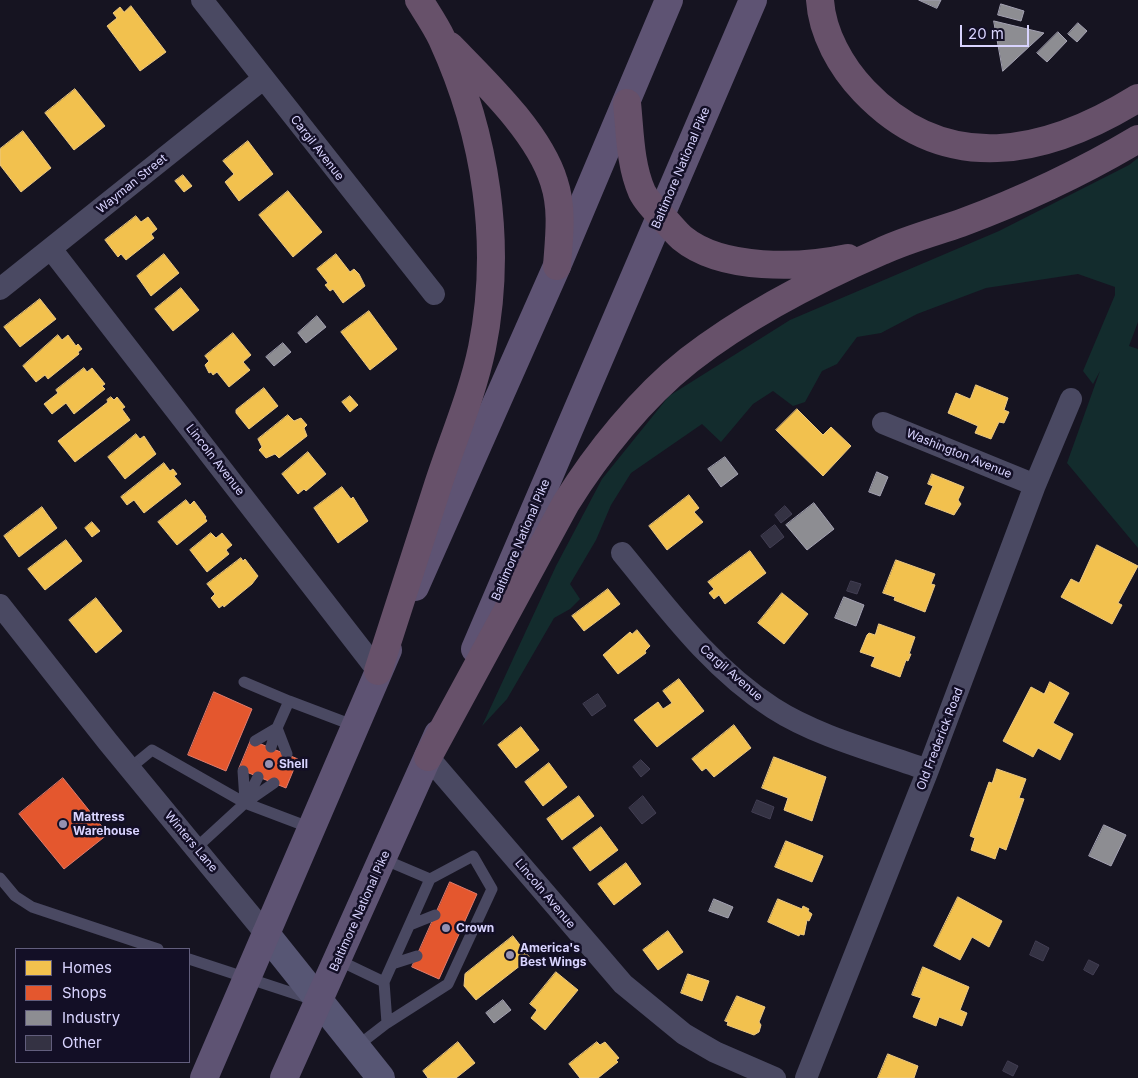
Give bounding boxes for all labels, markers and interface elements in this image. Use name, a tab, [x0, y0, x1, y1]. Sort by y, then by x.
scale bar	[963, 15, 1032, 47]
text: 20 m	[968, 24, 1004, 43]
street label: Baltimore National Pike	[649, 105, 713, 231]
street label: Cargil Avenue	[287, 113, 347, 183]
street label: Wayman Street	[94, 151, 170, 217]
street label: Lincoln Avenue	[183, 422, 247, 498]
street label: Washington Avenue	[904, 426, 1014, 482]
street label: Baltimore National Pike	[489, 477, 553, 603]
street label: Cargil Avenue	[697, 642, 765, 704]
street label: Old Frederick Road	[914, 686, 966, 792]
place label: Shell	[279, 757, 308, 771]
marker: Shell	[263, 758, 275, 770]
street label: Winters Lane	[162, 809, 220, 875]
place label: Mattress Warehouse	[73, 810, 140, 838]
marker: Mattress Warehouse	[57, 818, 69, 830]
street label: Baltimore National Pike	[327, 848, 393, 974]
street label: Lincoln Avenue	[512, 856, 578, 932]
place label: Crown	[456, 921, 494, 935]
marker: Crown	[440, 922, 452, 934]
place label: America's Best Wings	[520, 941, 587, 969]
legend	[15, 948, 190, 1063]
marker: America's Best Wings	[504, 949, 516, 961]
text: Homes	[62, 958, 112, 977]
text: Shops	[62, 983, 107, 1002]
text: Industry	[62, 1008, 120, 1027]
text: Other	[62, 1033, 102, 1052]

